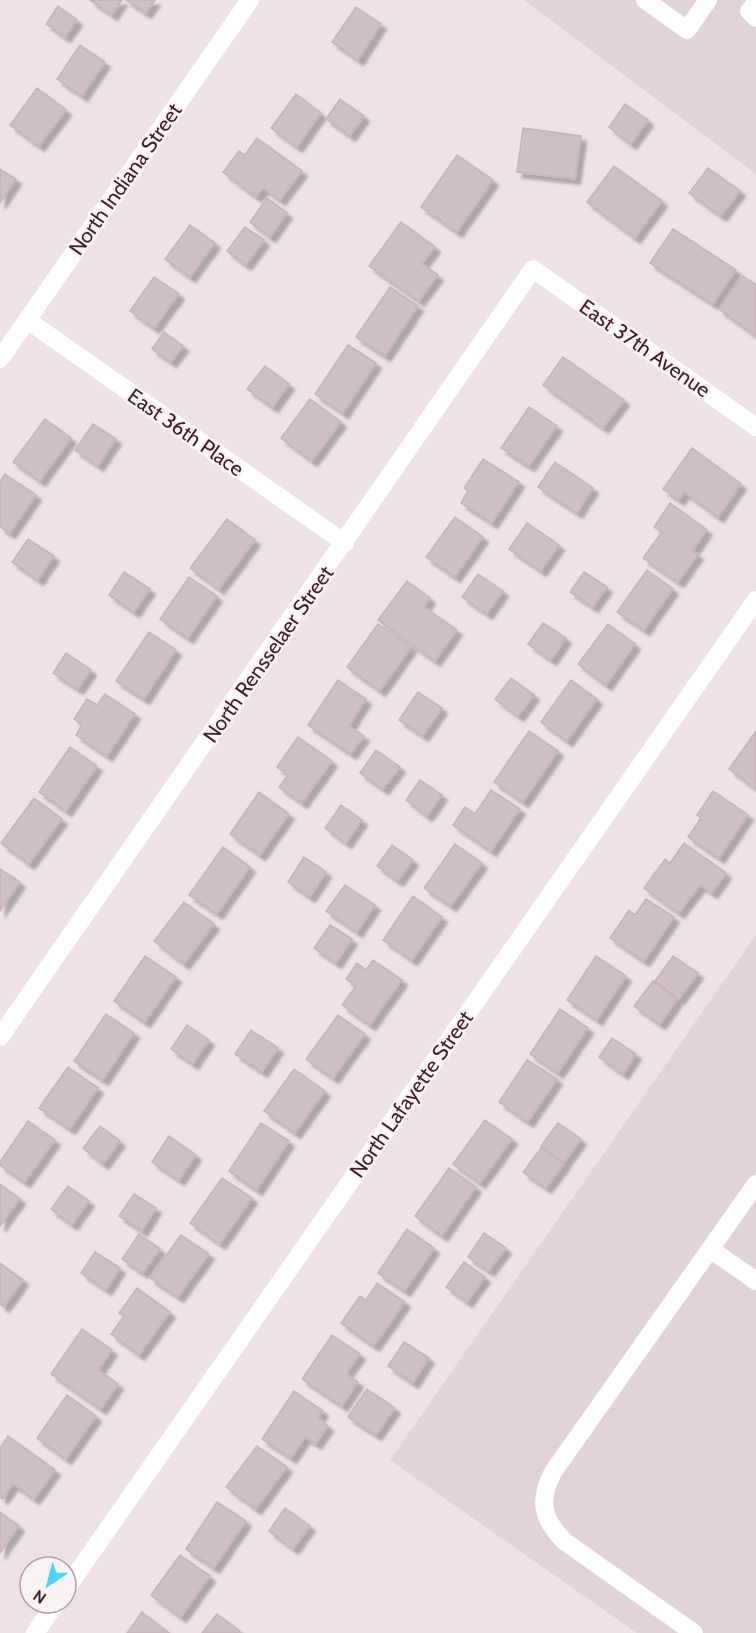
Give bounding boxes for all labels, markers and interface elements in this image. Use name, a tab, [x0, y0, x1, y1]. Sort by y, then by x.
street label: North Indiana Street	[63, 98, 187, 260]
street label: East 37th Avenue	[575, 294, 715, 403]
street label: East 36th Place	[123, 383, 249, 481]
street label: North Rensselaer Street	[198, 561, 338, 747]
street label: North Lafayette Street	[344, 1006, 478, 1182]
north arrow	[18, 1555, 78, 1615]
text: N	[30, 1586, 50, 1608]

